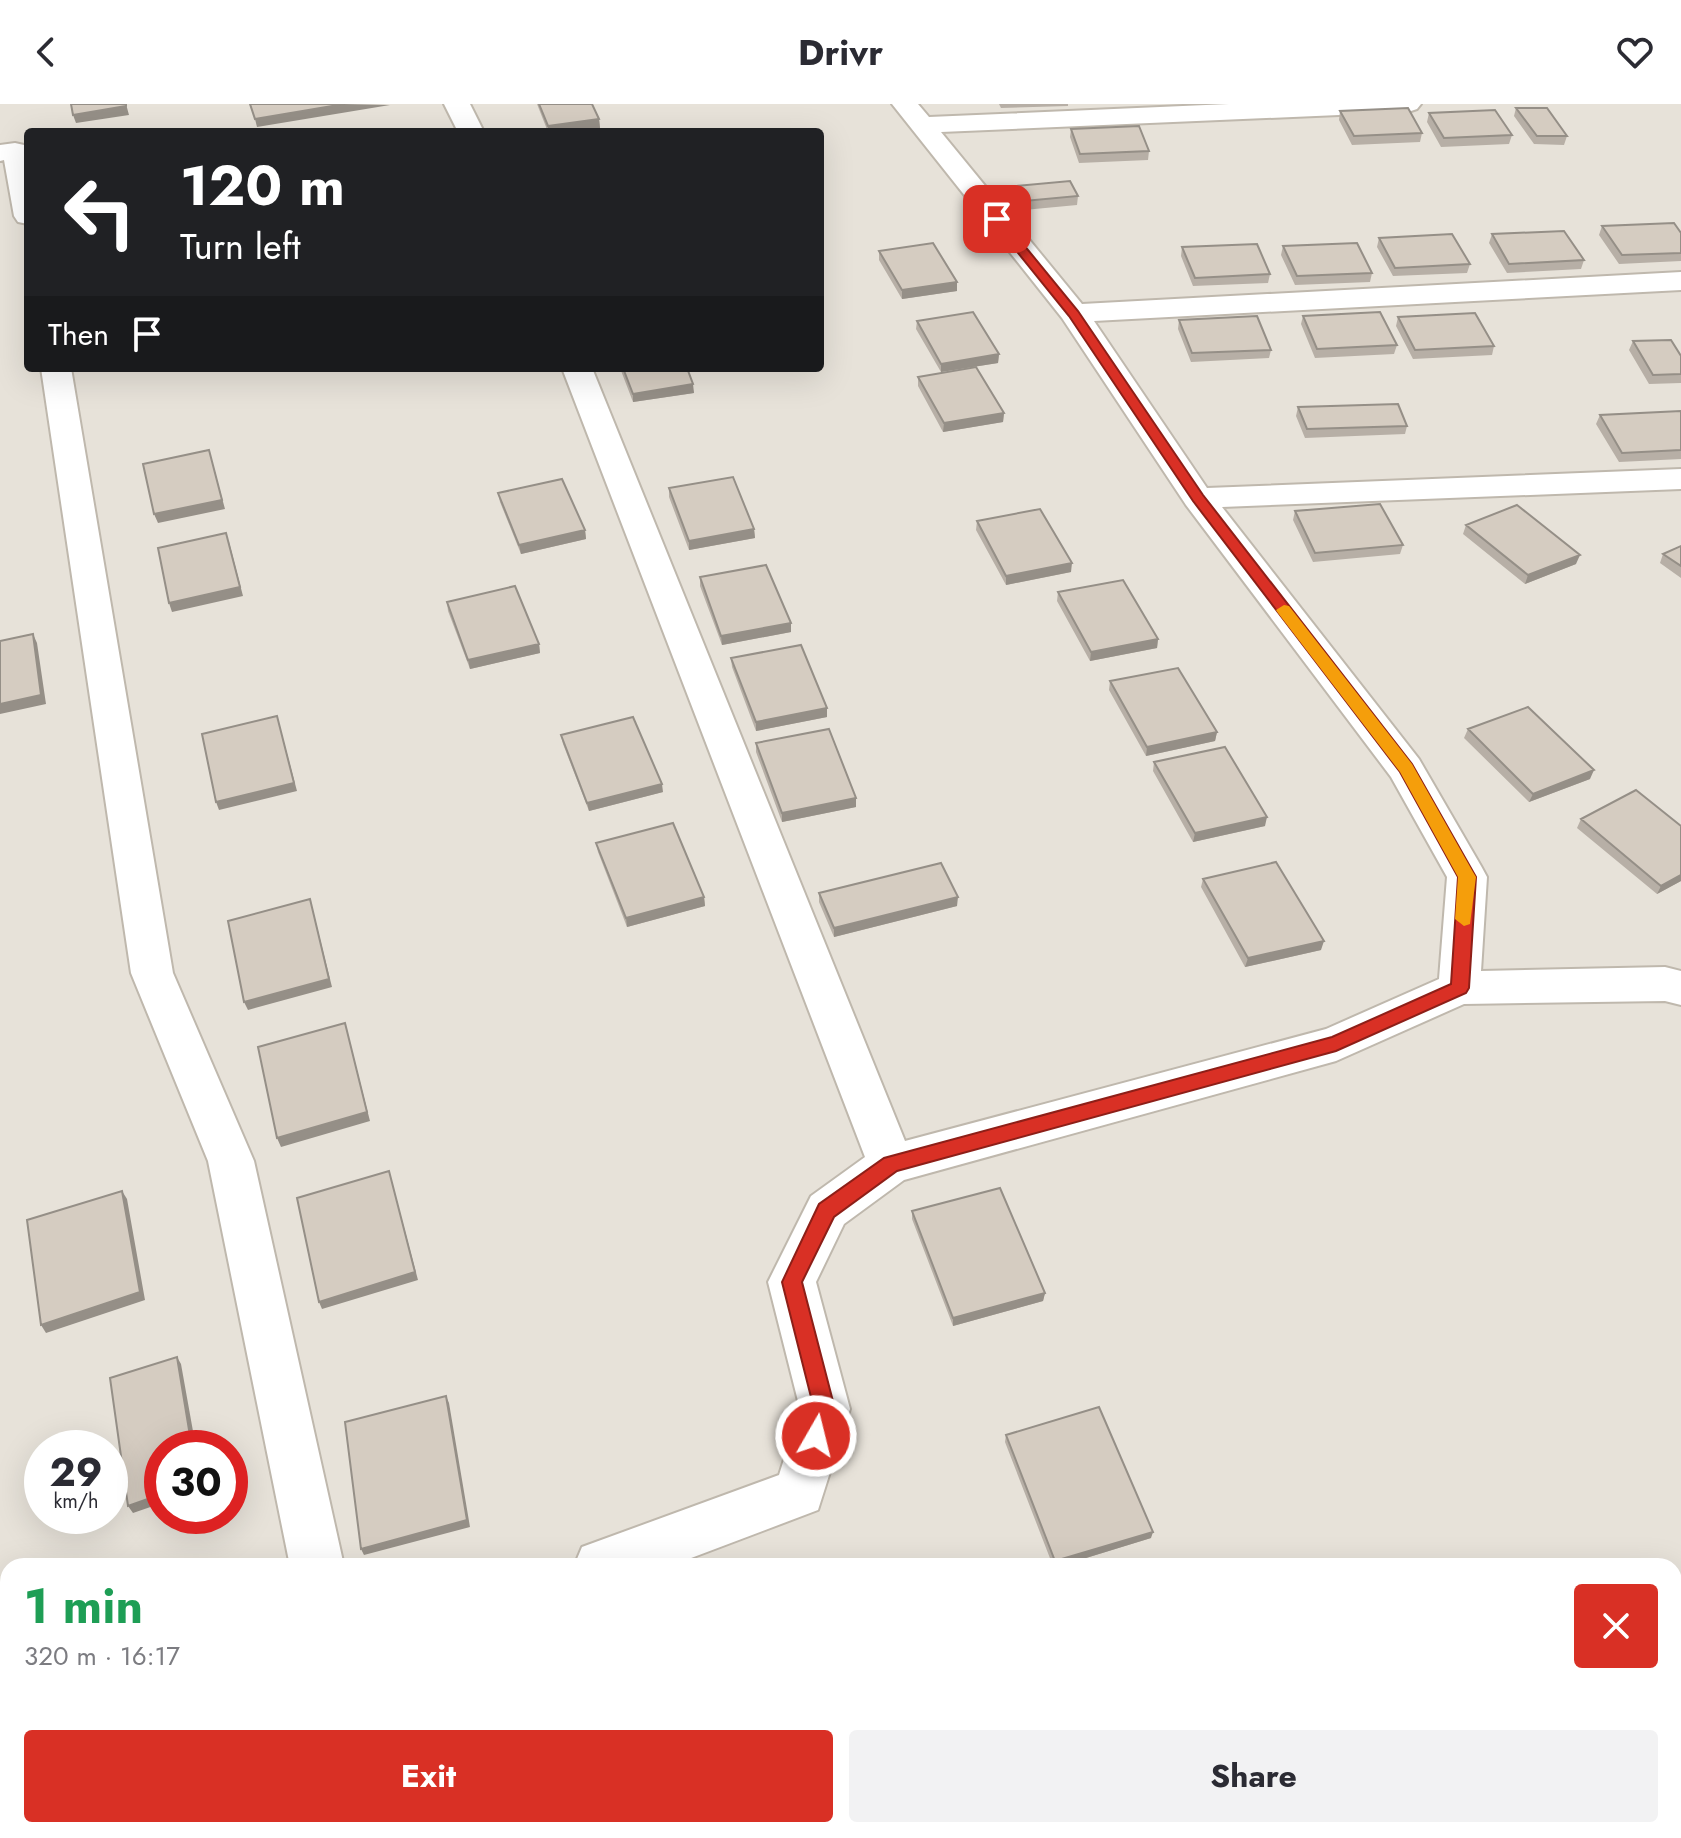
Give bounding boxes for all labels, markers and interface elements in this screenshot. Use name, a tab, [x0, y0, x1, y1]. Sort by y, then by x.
text: Drivr	[798, 26, 883, 78]
icon: back	[24, 30, 68, 74]
icon: heart	[1613, 30, 1657, 74]
text: 120 m	[180, 145, 345, 226]
icon: left	[48, 160, 152, 264]
pin	[963, 185, 1031, 253]
icon: arrive	[975, 197, 1019, 241]
text: Turn left	[180, 220, 301, 272]
icon: arrive	[125, 312, 169, 356]
text: Then	[48, 313, 109, 356]
position arrow	[774, 1394, 858, 1478]
speed limit sign: 30	[144, 1430, 248, 1534]
text: 29	[50, 1443, 103, 1501]
text: km/h	[53, 1487, 99, 1516]
text: 1 min	[24, 1572, 143, 1641]
button: close	[1574, 1584, 1658, 1668]
text: 320 m · 16:17	[24, 1637, 180, 1675]
button: Exit	[24, 1730, 833, 1822]
button: Share	[849, 1730, 1658, 1822]

